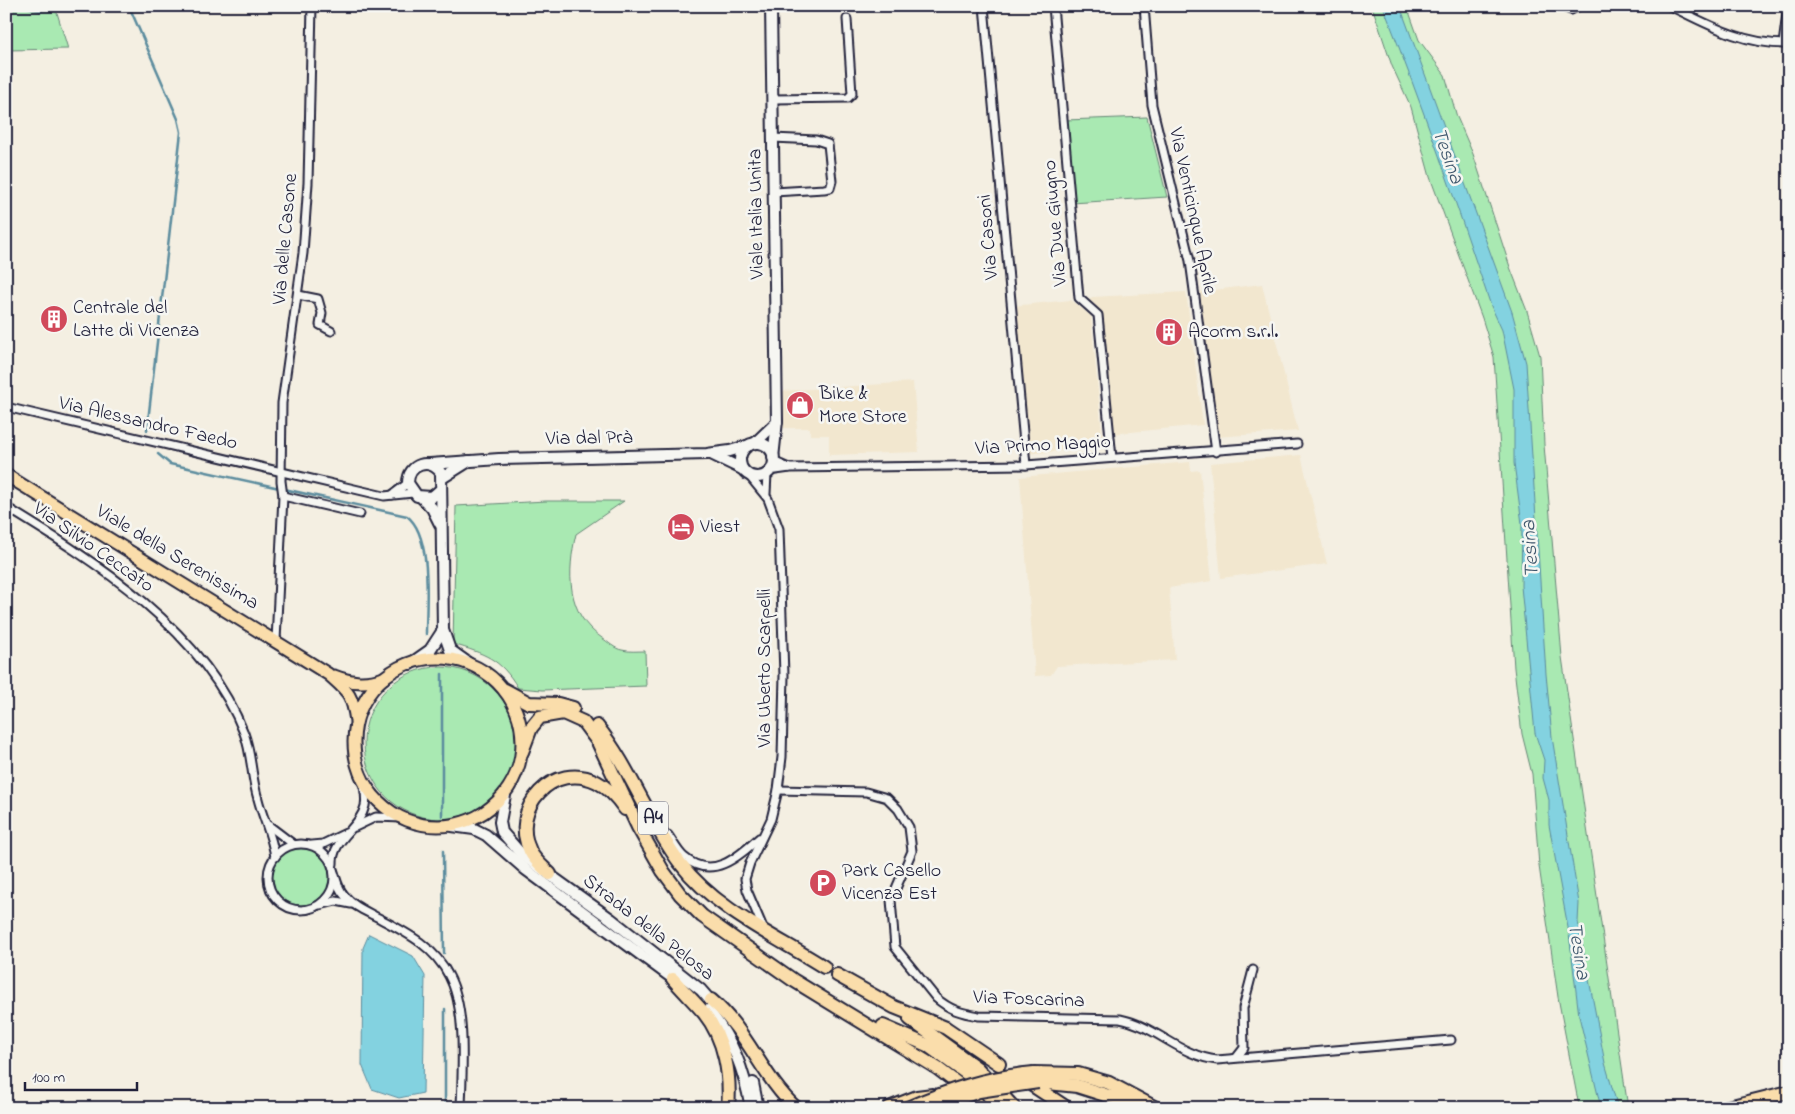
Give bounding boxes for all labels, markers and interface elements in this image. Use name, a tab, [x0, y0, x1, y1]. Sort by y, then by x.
street label: Via Venticinque Aprile	[1160, 124, 1224, 297]
water label: Tesina	[1423, 124, 1471, 189]
street label: Viale Italia Unita	[741, 148, 773, 281]
street label: Via Due Giugno	[1036, 159, 1077, 288]
street label: Via delle Casone	[266, 172, 306, 307]
street label: Via Casoni	[971, 193, 1007, 282]
place label: Centrale del Latte di Vicenza	[73, 294, 199, 346]
building icon: Centrale del Latte di Vicenza	[39, 304, 69, 334]
building icon: Acorm s.r.l.	[1154, 317, 1184, 347]
place label: Acorm s.r.l.	[1188, 318, 1278, 347]
place label: Bike & More Store	[818, 380, 907, 432]
street label: Via Alessandro Faedo	[55, 389, 240, 459]
shop icon: Bike & More Store	[785, 390, 815, 420]
street label: Via dal Prà	[544, 424, 633, 454]
street label: Via Primo Maggio	[973, 428, 1112, 465]
street label: Via Silvio Ceccato	[26, 495, 159, 601]
street label: Viale della Serenissima	[89, 497, 264, 618]
hotel icon: Viest	[666, 512, 696, 542]
place label: Viest	[699, 513, 740, 542]
water label: Tesina	[1514, 519, 1548, 579]
street label: Via Uberto Scarpelli	[751, 588, 780, 749]
road number: A4	[638, 801, 668, 834]
place label: Park Casello Vicenza Est	[841, 857, 941, 909]
street label: Strada della Pelosa	[576, 867, 720, 989]
parking icon: Park Casello Vicenza Est	[808, 868, 838, 898]
water label: Tesina	[1559, 920, 1597, 982]
street label: Via Foscarina	[972, 984, 1085, 1016]
scale bar	[25, 1059, 138, 1091]
text: 100 m	[32, 1067, 65, 1089]

